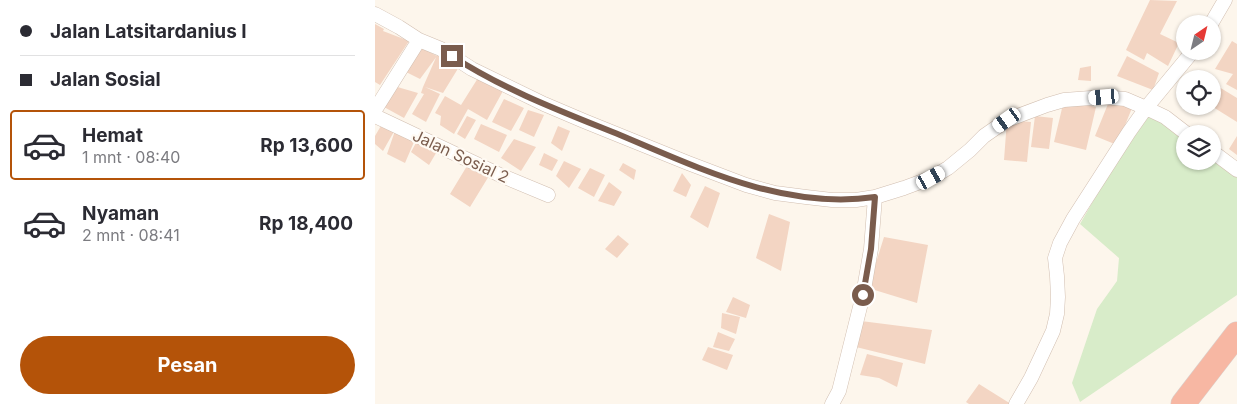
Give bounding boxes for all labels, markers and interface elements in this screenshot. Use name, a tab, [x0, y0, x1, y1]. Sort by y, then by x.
north arrow	[1176, 15, 1221, 60]
map controls	[1176, 15, 1221, 170]
text: Jalan Latsitardanius I	[50, 20, 247, 43]
route end	[441, 45, 463, 67]
text: Jalan Sosial	[50, 68, 161, 91]
button: locate	[1176, 70, 1221, 115]
car	[1088, 88, 1119, 106]
car	[990, 105, 1023, 135]
icon: car	[22, 123, 67, 168]
text: Hemat	[82, 124, 143, 147]
street label: Jalan Sosial 2	[410, 125, 512, 187]
button: layers	[1176, 125, 1221, 170]
text: Rp 13,600	[260, 134, 353, 157]
text: 1 mnt · 08:40	[82, 147, 180, 167]
car	[914, 164, 947, 192]
icon: car	[22, 201, 67, 246]
text: Nyaman	[82, 202, 159, 225]
text: Rp 18,400	[259, 212, 353, 235]
text: 2 mnt · 08:41	[82, 225, 180, 245]
route start	[852, 284, 874, 306]
button: Pesan	[20, 336, 355, 394]

